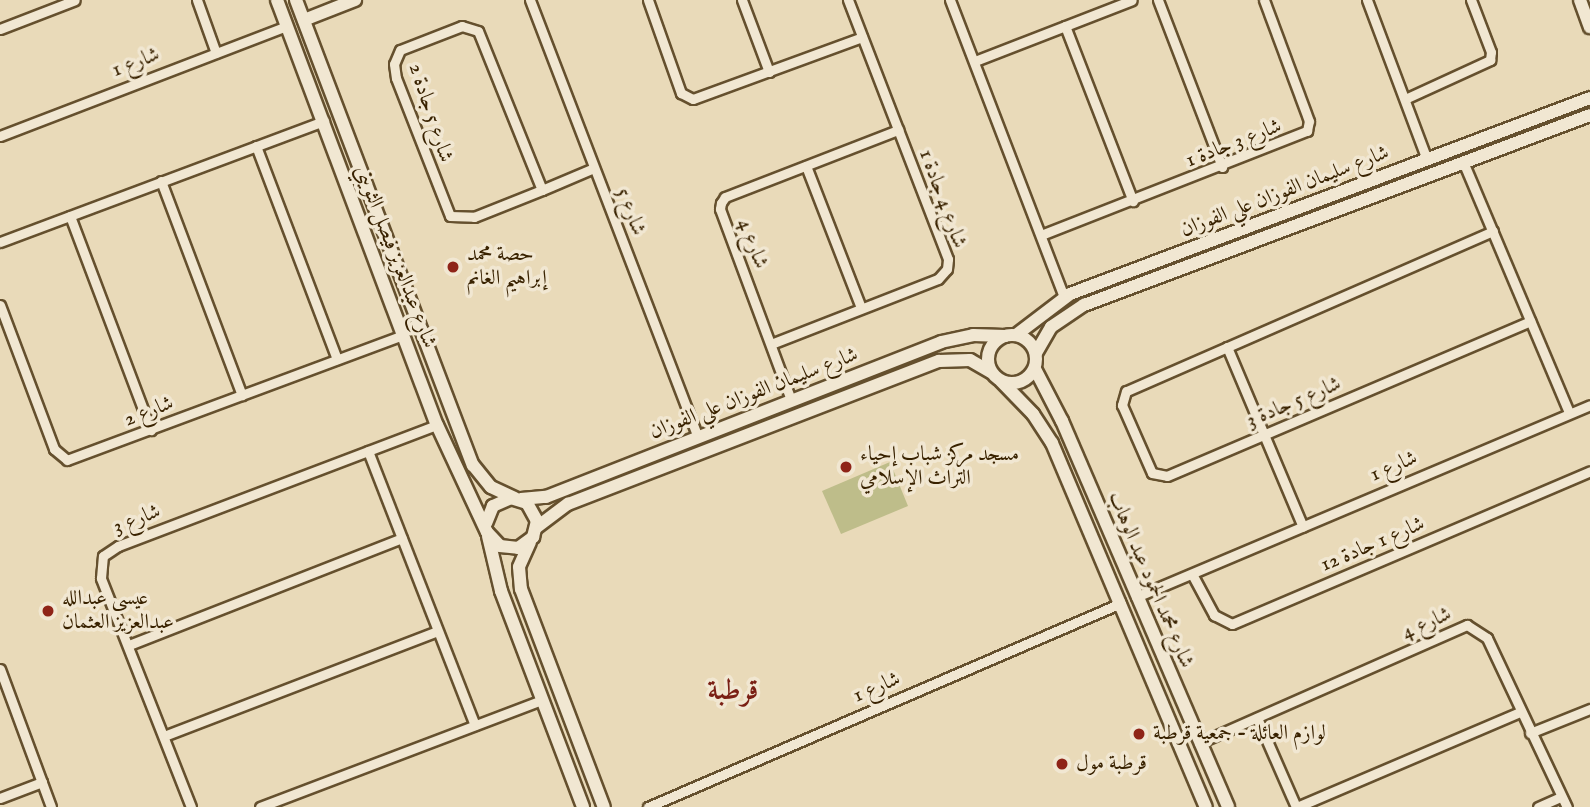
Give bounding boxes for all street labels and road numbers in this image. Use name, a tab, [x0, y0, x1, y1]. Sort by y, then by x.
street label: شارع 1	[109, 42, 163, 84]
street label: شارع 5 جادة 2	[402, 60, 458, 166]
street label: شارع 3 جادة 1	[1183, 114, 1285, 174]
street label: شارع سليمان الفوزان علي الفوزان	[1177, 141, 1393, 243]
street label: شارع 4 جادة 1	[913, 146, 971, 252]
street label: شارع عبدالعزيز فيصل الثويني	[349, 162, 441, 352]
street label: شارع 5	[610, 185, 650, 239]
street label: شارع 4	[731, 216, 773, 272]
street label: شارع سليمان الفوزان علي الفوزان	[646, 343, 862, 445]
street label: شارع 5 جادة 3	[1243, 372, 1345, 434]
street label: شارع 2	[121, 391, 177, 433]
street label: شارع 1	[1367, 446, 1421, 488]
street label: شارع محمد الحمود عبد الوهاب	[1101, 488, 1199, 672]
street label: شارع 3	[110, 499, 164, 541]
street label: شارع 1 جادة 12	[1317, 512, 1429, 578]
street label: شارع 4	[1398, 602, 1456, 646]
street label: شارع 1	[850, 667, 904, 709]

